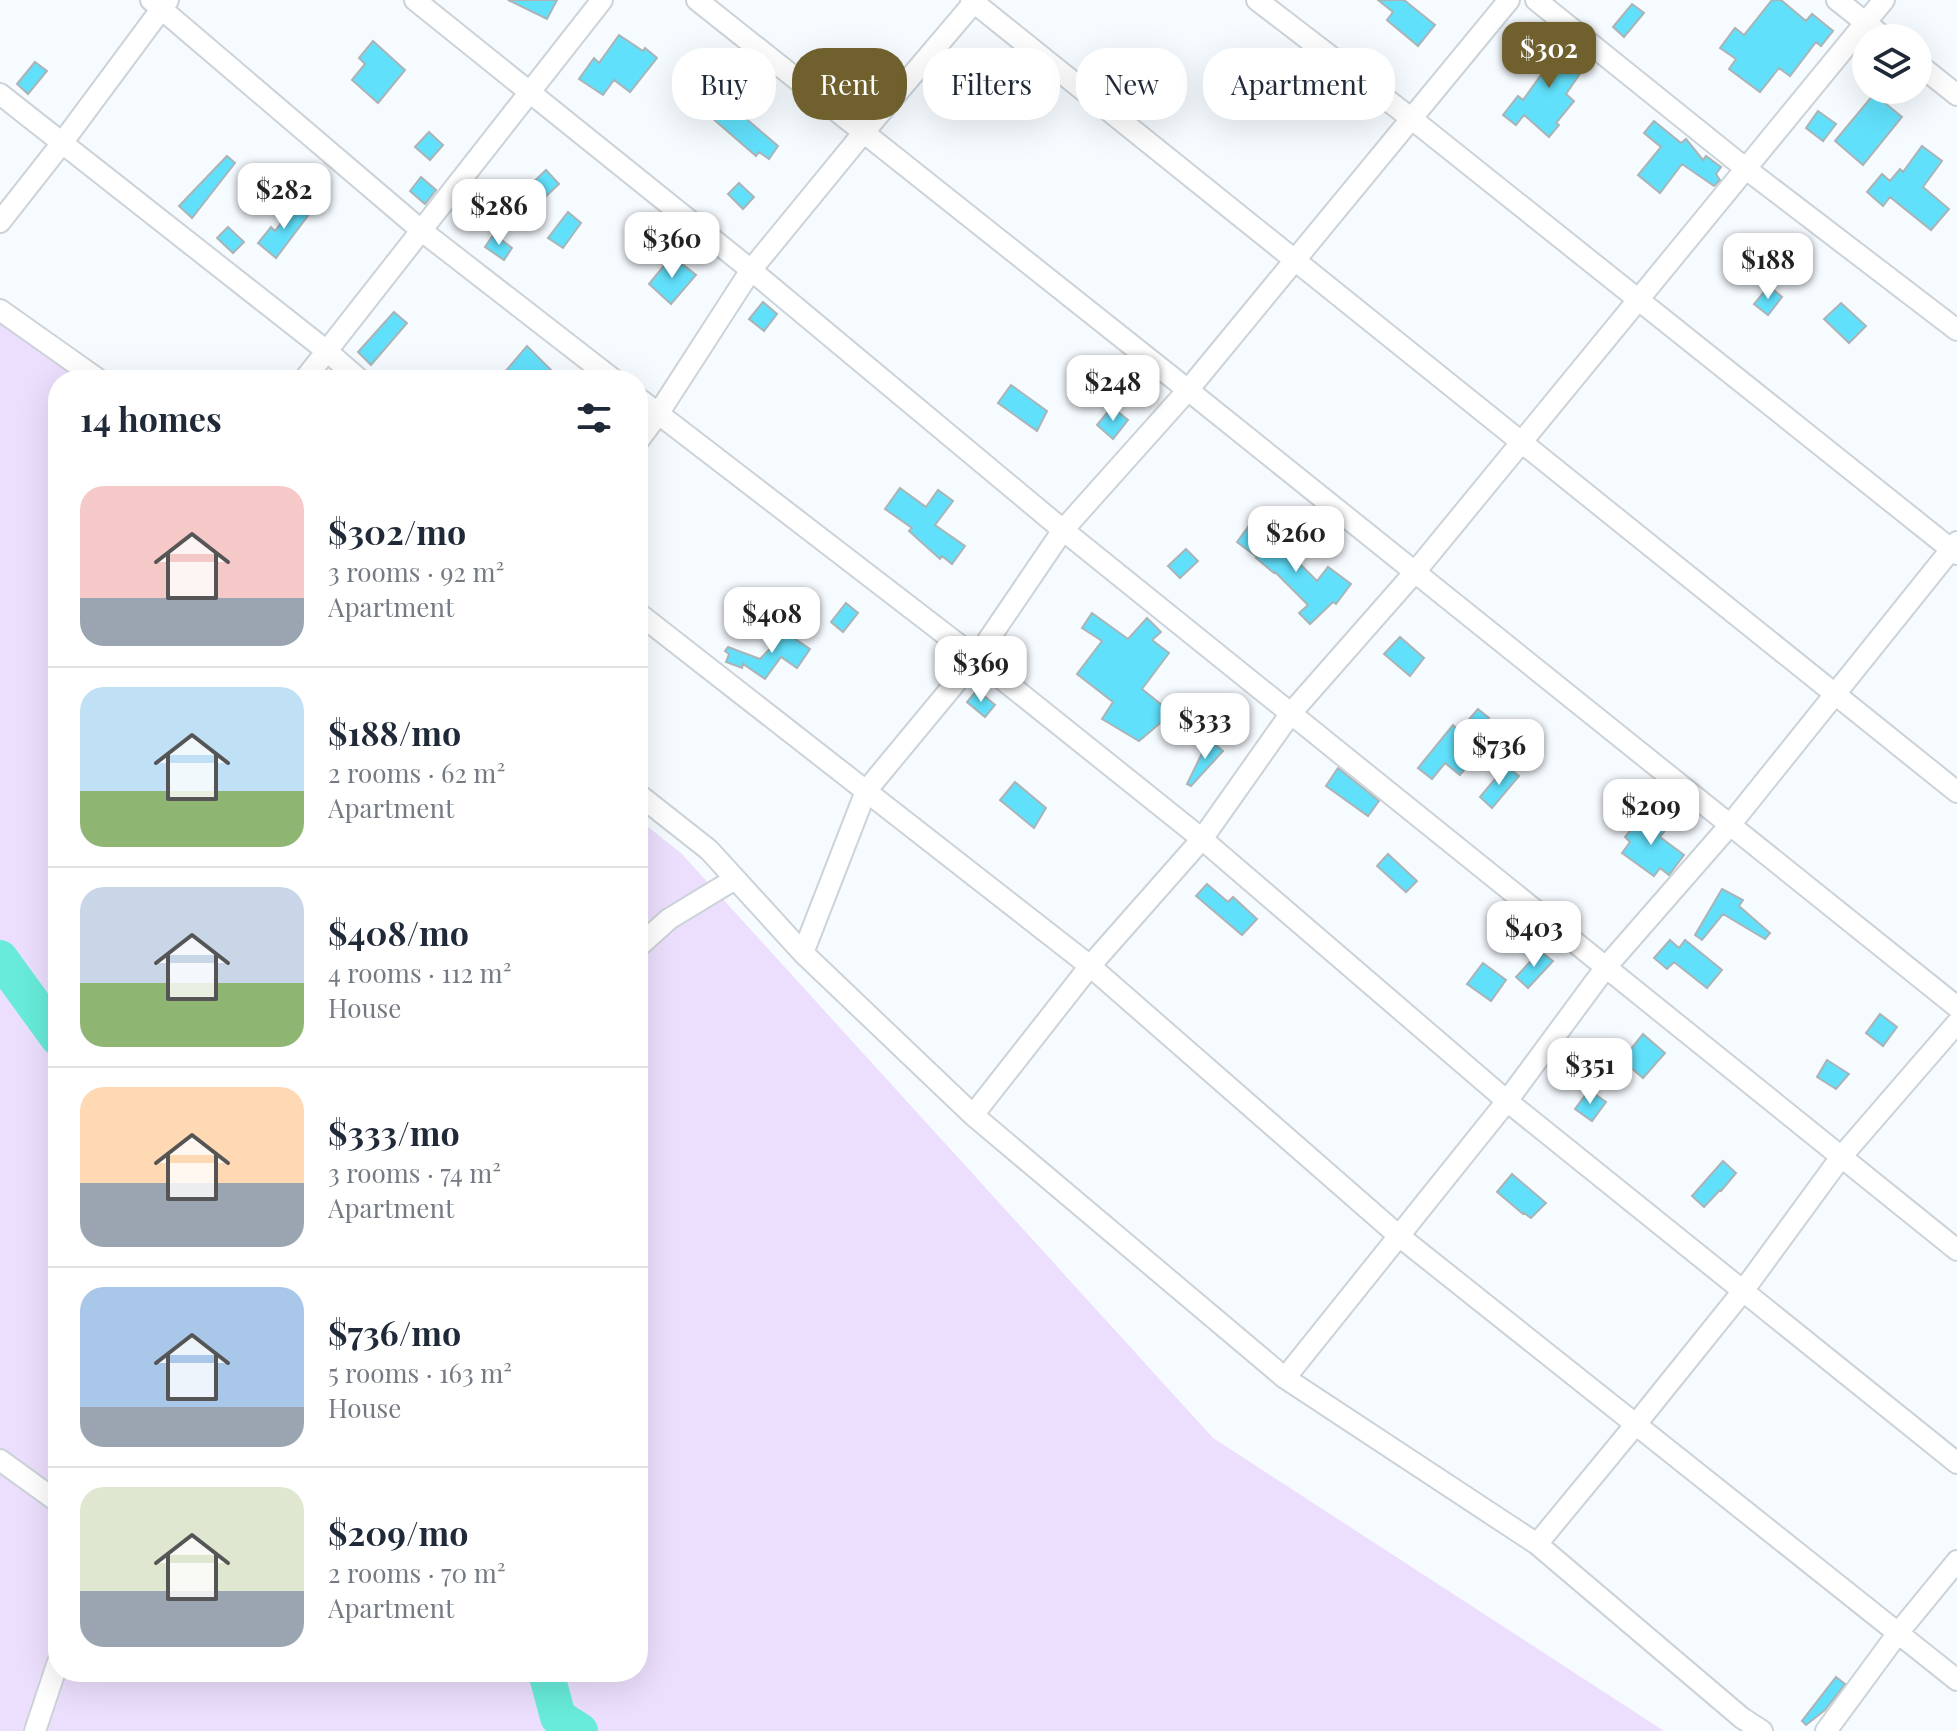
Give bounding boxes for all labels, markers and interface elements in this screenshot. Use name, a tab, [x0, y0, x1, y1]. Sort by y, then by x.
pin: $302	[1502, 22, 1596, 90]
map controls	[1852, 24, 1932, 104]
button: layers	[1852, 24, 1932, 104]
text: $302	[1520, 30, 1578, 65]
chip: Buy	[672, 48, 776, 120]
chip: Rent	[792, 48, 907, 120]
chip: Filters	[923, 48, 1060, 120]
chip: New	[1076, 48, 1187, 120]
chip: Apartment	[1203, 48, 1395, 120]
pin: $282	[237, 163, 331, 231]
text: $282	[256, 171, 312, 206]
pin: $286	[452, 179, 546, 247]
text: $286	[470, 187, 528, 222]
pin: $360	[625, 212, 719, 280]
text: $360	[643, 220, 701, 255]
pin: $188	[1721, 233, 1815, 301]
text: $188	[1741, 241, 1795, 276]
pin: $248	[1066, 355, 1160, 423]
text: $248	[1085, 363, 1141, 398]
text: 14 homes	[80, 395, 222, 441]
icon: filters	[572, 396, 616, 440]
pin: $260	[1249, 506, 1343, 574]
text: $302/mo	[328, 508, 466, 554]
text: $260	[1266, 514, 1326, 549]
icon: home	[144, 518, 240, 614]
text: 3 rooms · 92 m²	[328, 554, 504, 589]
pin: $408	[725, 587, 819, 655]
text: Apartment	[328, 589, 454, 624]
text: $408	[742, 595, 802, 630]
pin: $369	[934, 636, 1028, 704]
text: $369	[953, 644, 1009, 679]
pin: $333	[1158, 693, 1252, 761]
text: $333	[1179, 701, 1231, 736]
text: $188/mo	[328, 709, 461, 755]
icon: home	[144, 719, 240, 815]
pin: $736	[1452, 719, 1546, 787]
text: $736	[1472, 727, 1526, 762]
text: 2 rooms · 62 m²	[328, 755, 505, 790]
pin: $209	[1604, 779, 1698, 847]
text: $209	[1621, 787, 1681, 822]
text: Apartment	[328, 790, 454, 825]
pin: $403	[1487, 901, 1581, 969]
text: $408/mo	[328, 909, 469, 955]
text: $403	[1505, 909, 1563, 944]
icon: home	[144, 919, 240, 1015]
text: 4 rooms · 112 m²	[328, 955, 511, 990]
text: House	[328, 990, 401, 1025]
pin: $351	[1543, 1038, 1637, 1106]
text: $351	[1565, 1046, 1615, 1081]
text: $333/mo	[328, 1109, 460, 1155]
icon: home	[144, 1119, 240, 1215]
text: 3 rooms · 74 m²	[328, 1155, 501, 1190]
text: Apartment	[328, 1190, 454, 1225]
text: $736/mo	[328, 1309, 461, 1355]
icon: home	[144, 1319, 240, 1415]
text: 5 rooms · 163 m²	[328, 1355, 512, 1390]
text: House	[328, 1390, 401, 1425]
text: $209/mo	[328, 1509, 469, 1555]
icon: home	[144, 1519, 240, 1615]
text: 2 rooms · 70 m²	[328, 1555, 506, 1590]
text: Apartment	[328, 1590, 454, 1625]

